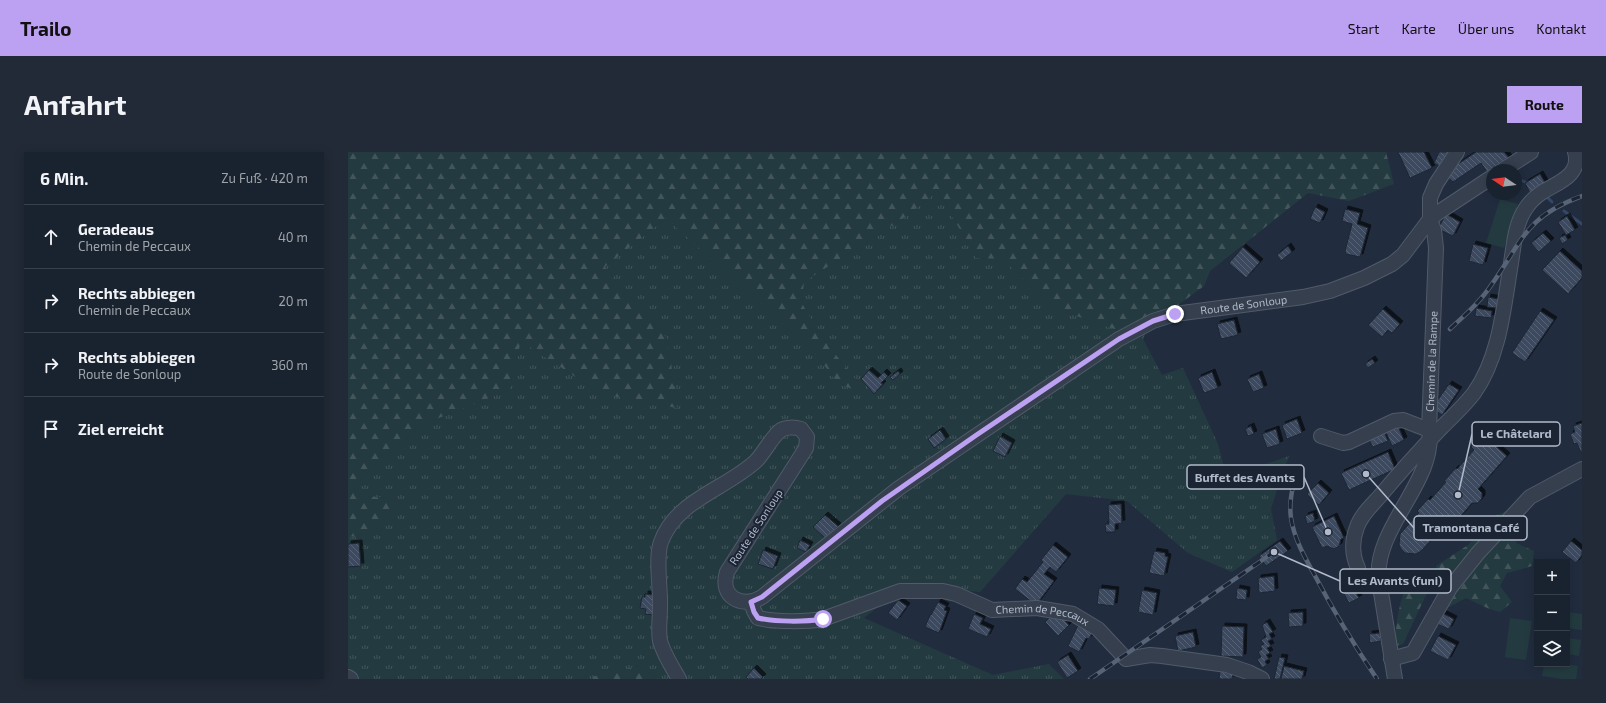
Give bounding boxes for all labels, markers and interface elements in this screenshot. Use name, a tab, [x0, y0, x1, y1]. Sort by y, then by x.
text: Trailo	[20, 17, 72, 40]
text: Start	[1348, 20, 1379, 37]
text: Karte	[1401, 20, 1436, 37]
text: Über uns	[1458, 20, 1514, 37]
text: Kontakt	[1536, 20, 1586, 37]
button: Route	[1507, 86, 1582, 123]
text: Anfahrt	[24, 87, 127, 121]
north arrow	[1486, 164, 1522, 200]
text: 6 Min.	[40, 168, 88, 188]
text: Zu Fuß · 420 m	[221, 170, 308, 186]
text: Geradeaus	[78, 220, 154, 238]
icon: ahead	[40, 226, 62, 248]
text: 40 m	[278, 229, 308, 245]
text: Chemin de Peccaux	[78, 238, 191, 254]
text: Rechts abbiegen	[78, 284, 195, 302]
icon: right	[40, 290, 62, 312]
street label: Route de Sonloup	[1199, 292, 1288, 317]
text: 20 m	[279, 293, 308, 309]
text: Chemin de Peccaux	[78, 302, 191, 318]
route end	[1166, 305, 1184, 323]
street label: Chemin de la Rampe	[1423, 311, 1440, 412]
text: Rechts abbiegen	[78, 348, 195, 366]
icon: right	[40, 354, 62, 376]
text: 360 m	[271, 357, 308, 373]
text: Route de Sonloup	[78, 366, 181, 382]
icon: arrive	[40, 418, 62, 440]
text: Ziel erreicht	[78, 420, 164, 438]
callout: Le Châtelard	[1472, 422, 1560, 446]
text: Le Châtelard	[1480, 426, 1552, 440]
callout: Buffet des Avants	[1187, 465, 1304, 489]
text: Buffet des Avants	[1195, 470, 1295, 484]
street label: Route de Sonloup	[726, 487, 785, 567]
callout: Tramontana Café	[1414, 516, 1527, 540]
text: Tramontana Café	[1423, 520, 1520, 534]
map controls	[1534, 559, 1570, 667]
button: +	[1534, 559, 1570, 595]
callout: Les Avants (funi)	[1340, 569, 1451, 593]
text: Les Avants (funi)	[1348, 573, 1442, 587]
button: −	[1534, 595, 1570, 631]
street label: Chemin de Peccaux	[995, 601, 1092, 628]
route start	[814, 610, 832, 628]
button: layers	[1534, 631, 1570, 667]

